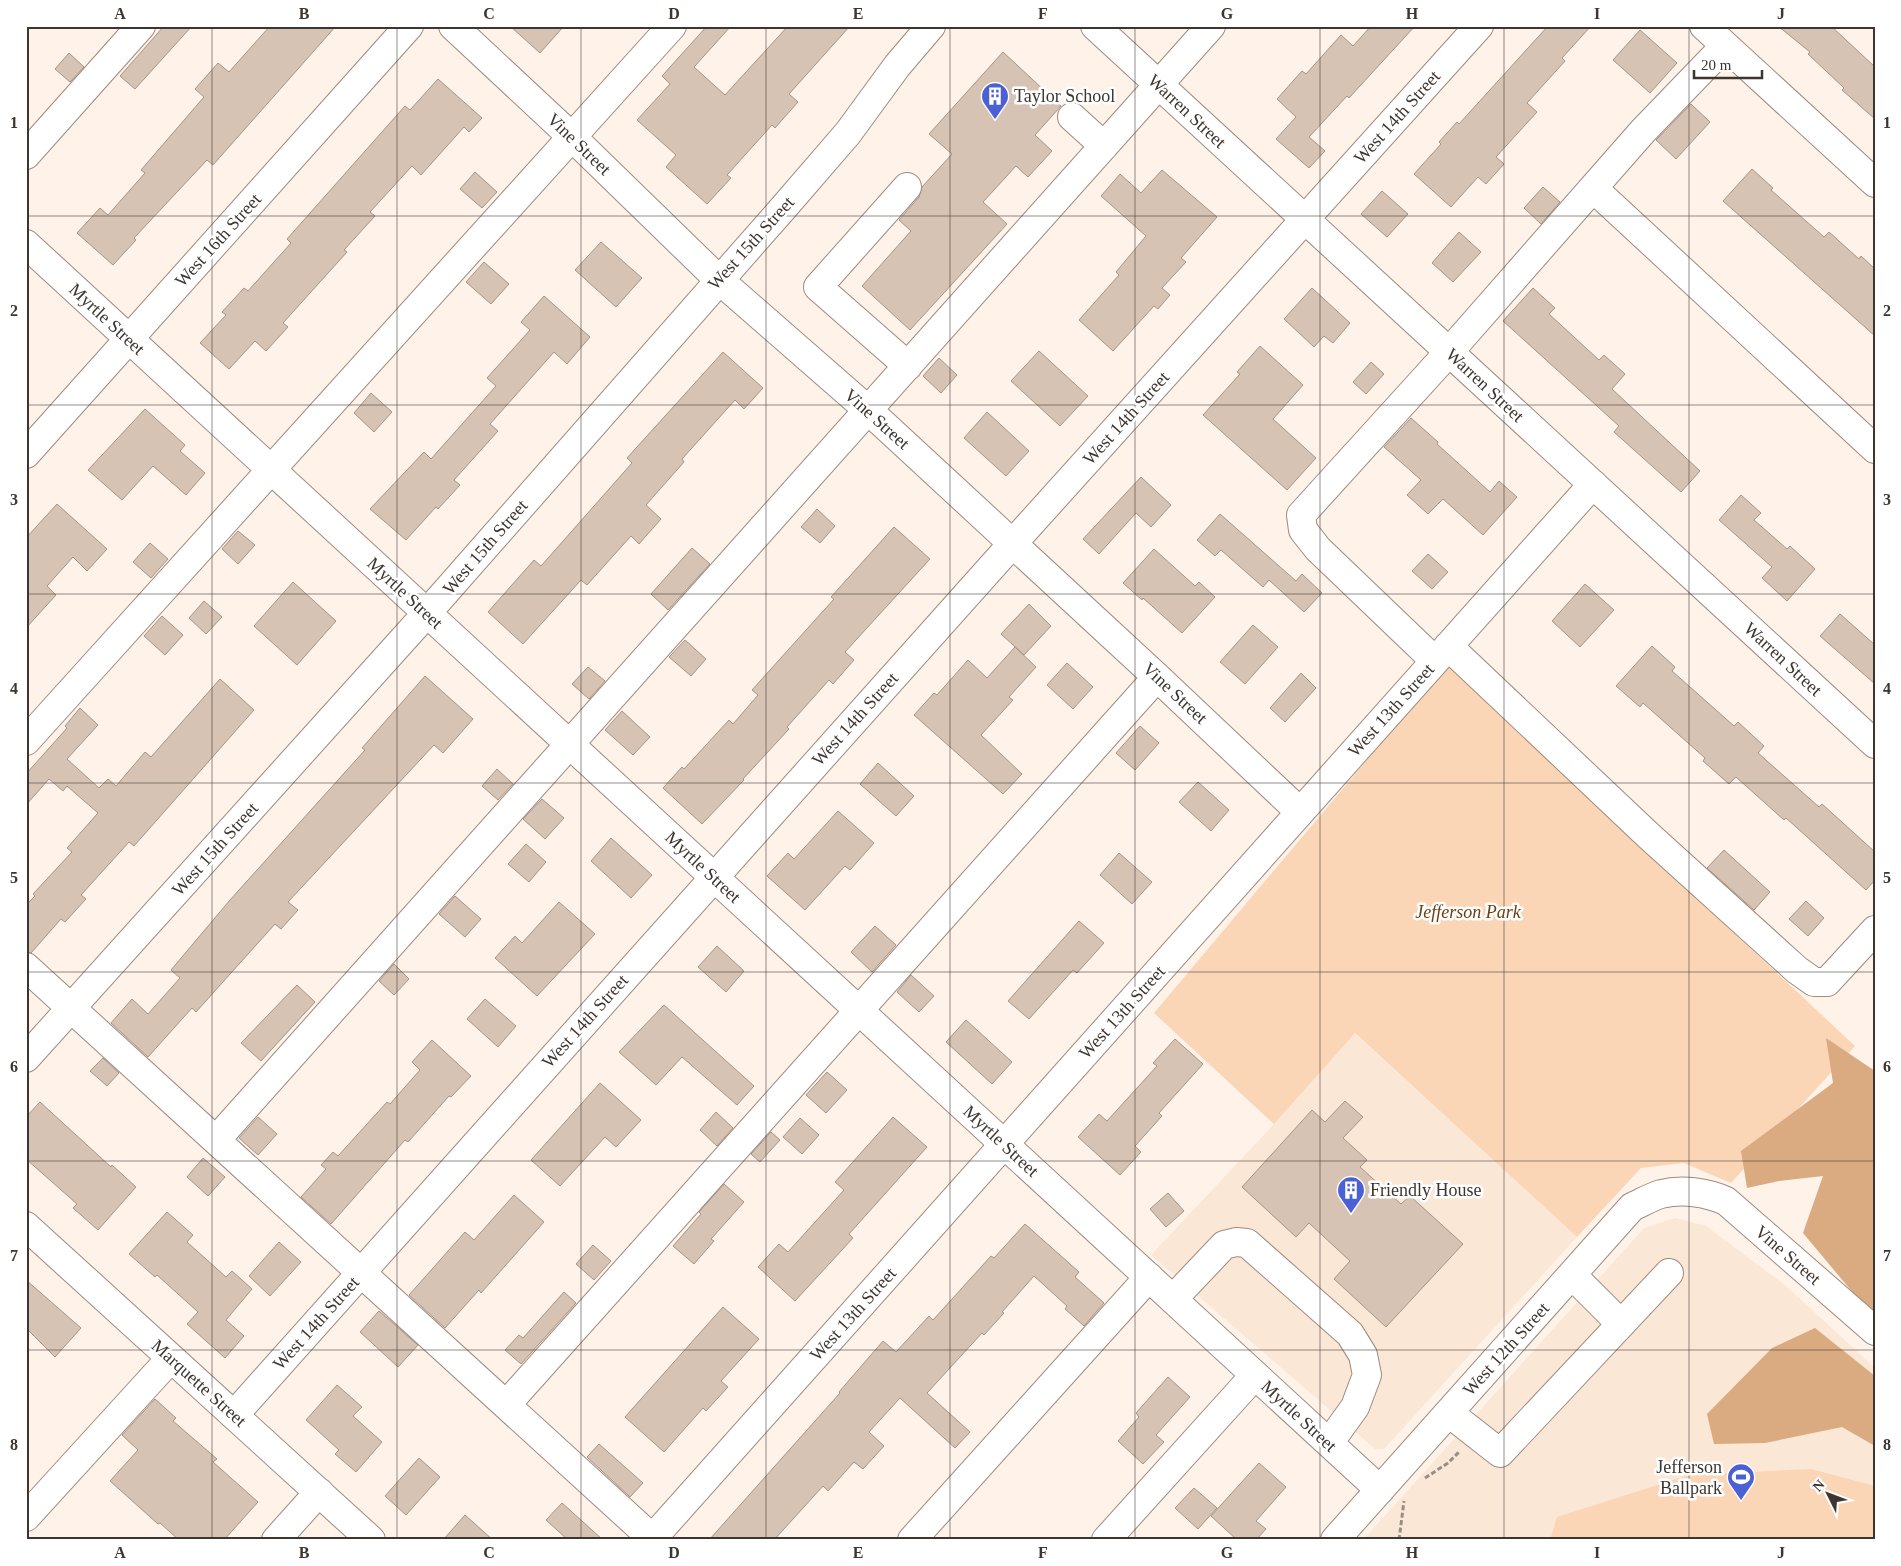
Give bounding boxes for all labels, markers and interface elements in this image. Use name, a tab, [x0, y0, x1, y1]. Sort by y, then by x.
text: A	[114, 5, 126, 22]
text: B	[299, 5, 310, 22]
text: C	[483, 5, 495, 22]
text: D	[668, 5, 680, 22]
text: E	[853, 5, 863, 22]
text: F	[1038, 5, 1048, 22]
text: G	[1221, 5, 1234, 22]
text: H	[1406, 5, 1419, 22]
text: I	[1594, 5, 1600, 22]
text: J	[1777, 5, 1785, 22]
scale bar	[1694, 48, 1761, 80]
text: 20 m	[1701, 57, 1732, 73]
street label: West 14th Street	[1350, 66, 1444, 168]
street label: Warren Street	[1144, 70, 1230, 152]
building icon: Taylor School	[980, 81, 1010, 120]
place label: Taylor School	[1014, 86, 1115, 106]
street label: Vine Street	[543, 109, 615, 179]
text: 1	[10, 114, 18, 131]
text: 1	[1883, 114, 1891, 131]
street label: West 16th Street	[171, 189, 265, 291]
street label: West 15th Street	[704, 192, 798, 294]
street label: Myrtle Street	[65, 279, 149, 359]
text: 2	[10, 302, 18, 319]
text: 2	[1883, 302, 1891, 319]
street label: Warren Street	[1442, 344, 1528, 426]
street label: West 14th Street	[1079, 367, 1173, 469]
street label: Vine Street	[840, 385, 914, 453]
text: 3	[10, 491, 18, 508]
text: 3	[1883, 491, 1891, 508]
street label: West 15th Street	[439, 496, 531, 598]
street label: Myrtle Street	[363, 553, 447, 633]
street label: Warren Street	[1740, 618, 1826, 700]
street label: Vine Street	[1139, 658, 1211, 728]
street label: West 13th Street	[1344, 659, 1438, 761]
street label: West 14th Street	[808, 668, 902, 770]
text: 4	[10, 680, 18, 697]
text: 4	[1883, 680, 1891, 697]
street label: West 15th Street	[168, 798, 262, 900]
street label: Myrtle Street	[661, 827, 745, 907]
text: 5	[10, 869, 18, 886]
text: 5	[1883, 869, 1891, 886]
park label: Jefferson Park	[1415, 902, 1522, 922]
street label: West 13th Street	[1075, 961, 1169, 1063]
street label: West 14th Street	[538, 970, 632, 1072]
text: 6	[10, 1058, 18, 1075]
text: 6	[1883, 1058, 1891, 1075]
street label: Myrtle Street	[959, 1101, 1043, 1181]
building icon: Friendly House	[1336, 1175, 1366, 1214]
place label: Friendly House	[1370, 1180, 1482, 1200]
street label: Vine Street	[1751, 1221, 1825, 1289]
text: 7	[10, 1247, 18, 1264]
text: 7	[1883, 1247, 1891, 1264]
street label: West 13th Street	[806, 1263, 900, 1365]
street label: West 14th Street	[269, 1272, 363, 1374]
street label: West 12th Street	[1459, 1298, 1553, 1400]
street label: Marquette Street	[148, 1335, 250, 1431]
street label: Myrtle Street	[1257, 1376, 1341, 1456]
text: 8	[10, 1436, 18, 1453]
text: 8	[1883, 1436, 1891, 1453]
place label: Jefferson Ballpark	[1656, 1457, 1722, 1498]
sports icon: Jefferson Ballpark	[1726, 1462, 1756, 1501]
north arrow	[1804, 1468, 1854, 1518]
text: N	[1810, 1477, 1828, 1494]
text: A	[114, 1544, 126, 1561]
text: B	[299, 1544, 310, 1561]
text: C	[483, 1544, 495, 1561]
text: D	[668, 1544, 680, 1561]
text: E	[853, 1544, 863, 1561]
text: F	[1038, 1544, 1048, 1561]
text: G	[1221, 1544, 1234, 1561]
text: H	[1406, 1544, 1419, 1561]
text: I	[1594, 1544, 1600, 1561]
text: J	[1777, 1544, 1785, 1561]

